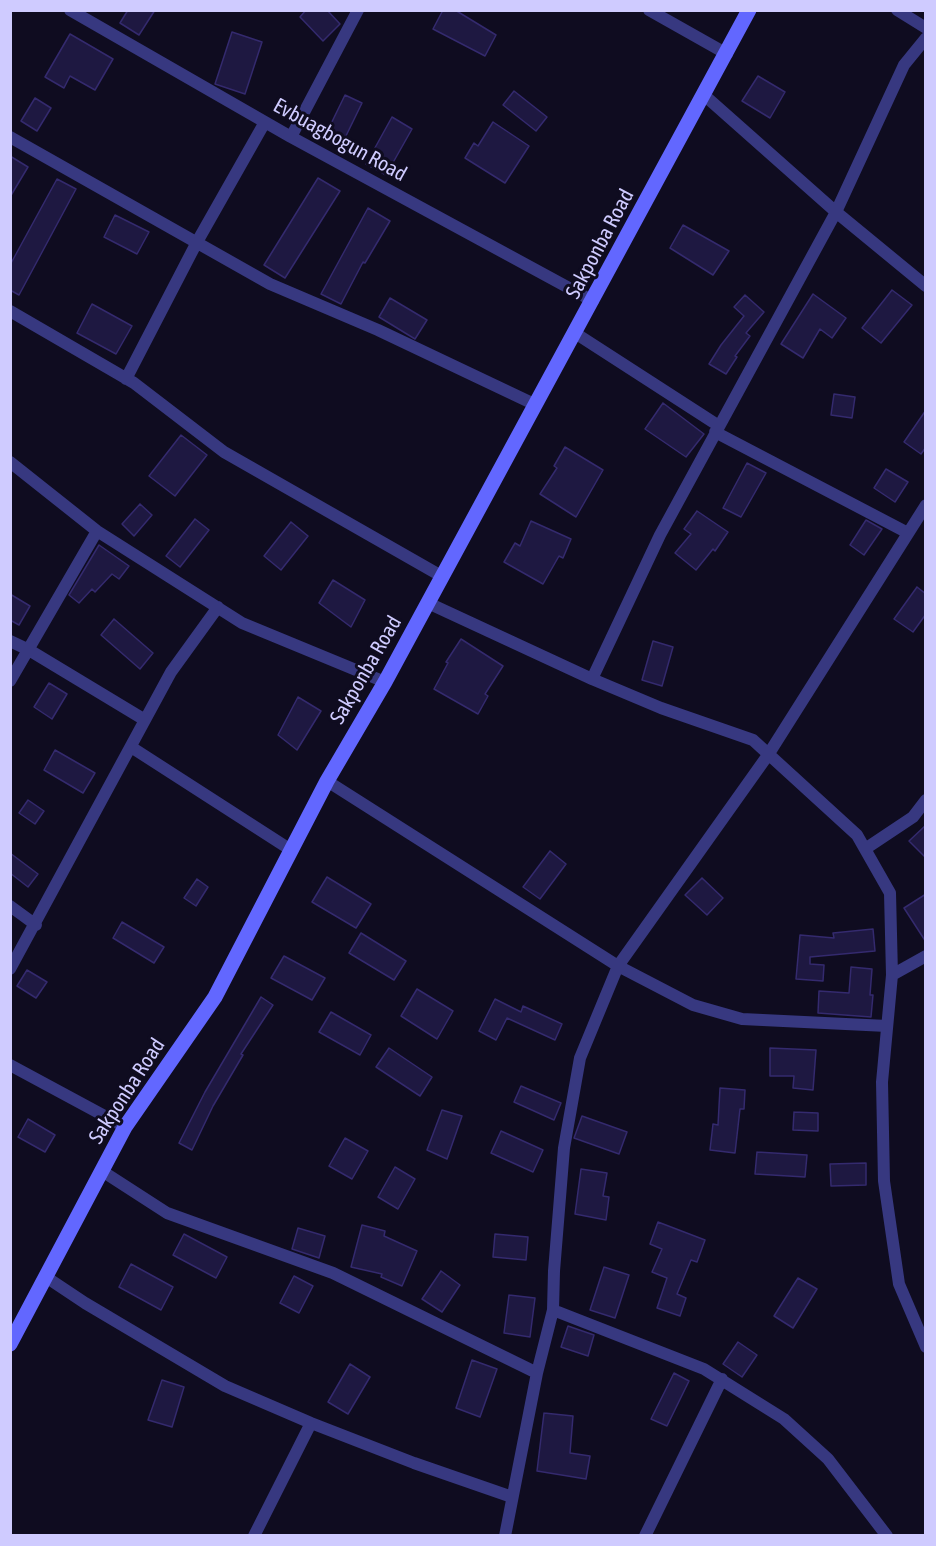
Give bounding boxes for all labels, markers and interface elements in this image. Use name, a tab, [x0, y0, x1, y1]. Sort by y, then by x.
street label: Evbuagbogun Road	[269, 93, 411, 187]
street label: Sakponba Road	[561, 185, 639, 303]
street label: Sakponba Road	[325, 612, 407, 728]
street label: Sakponba Road	[84, 1034, 170, 1148]

